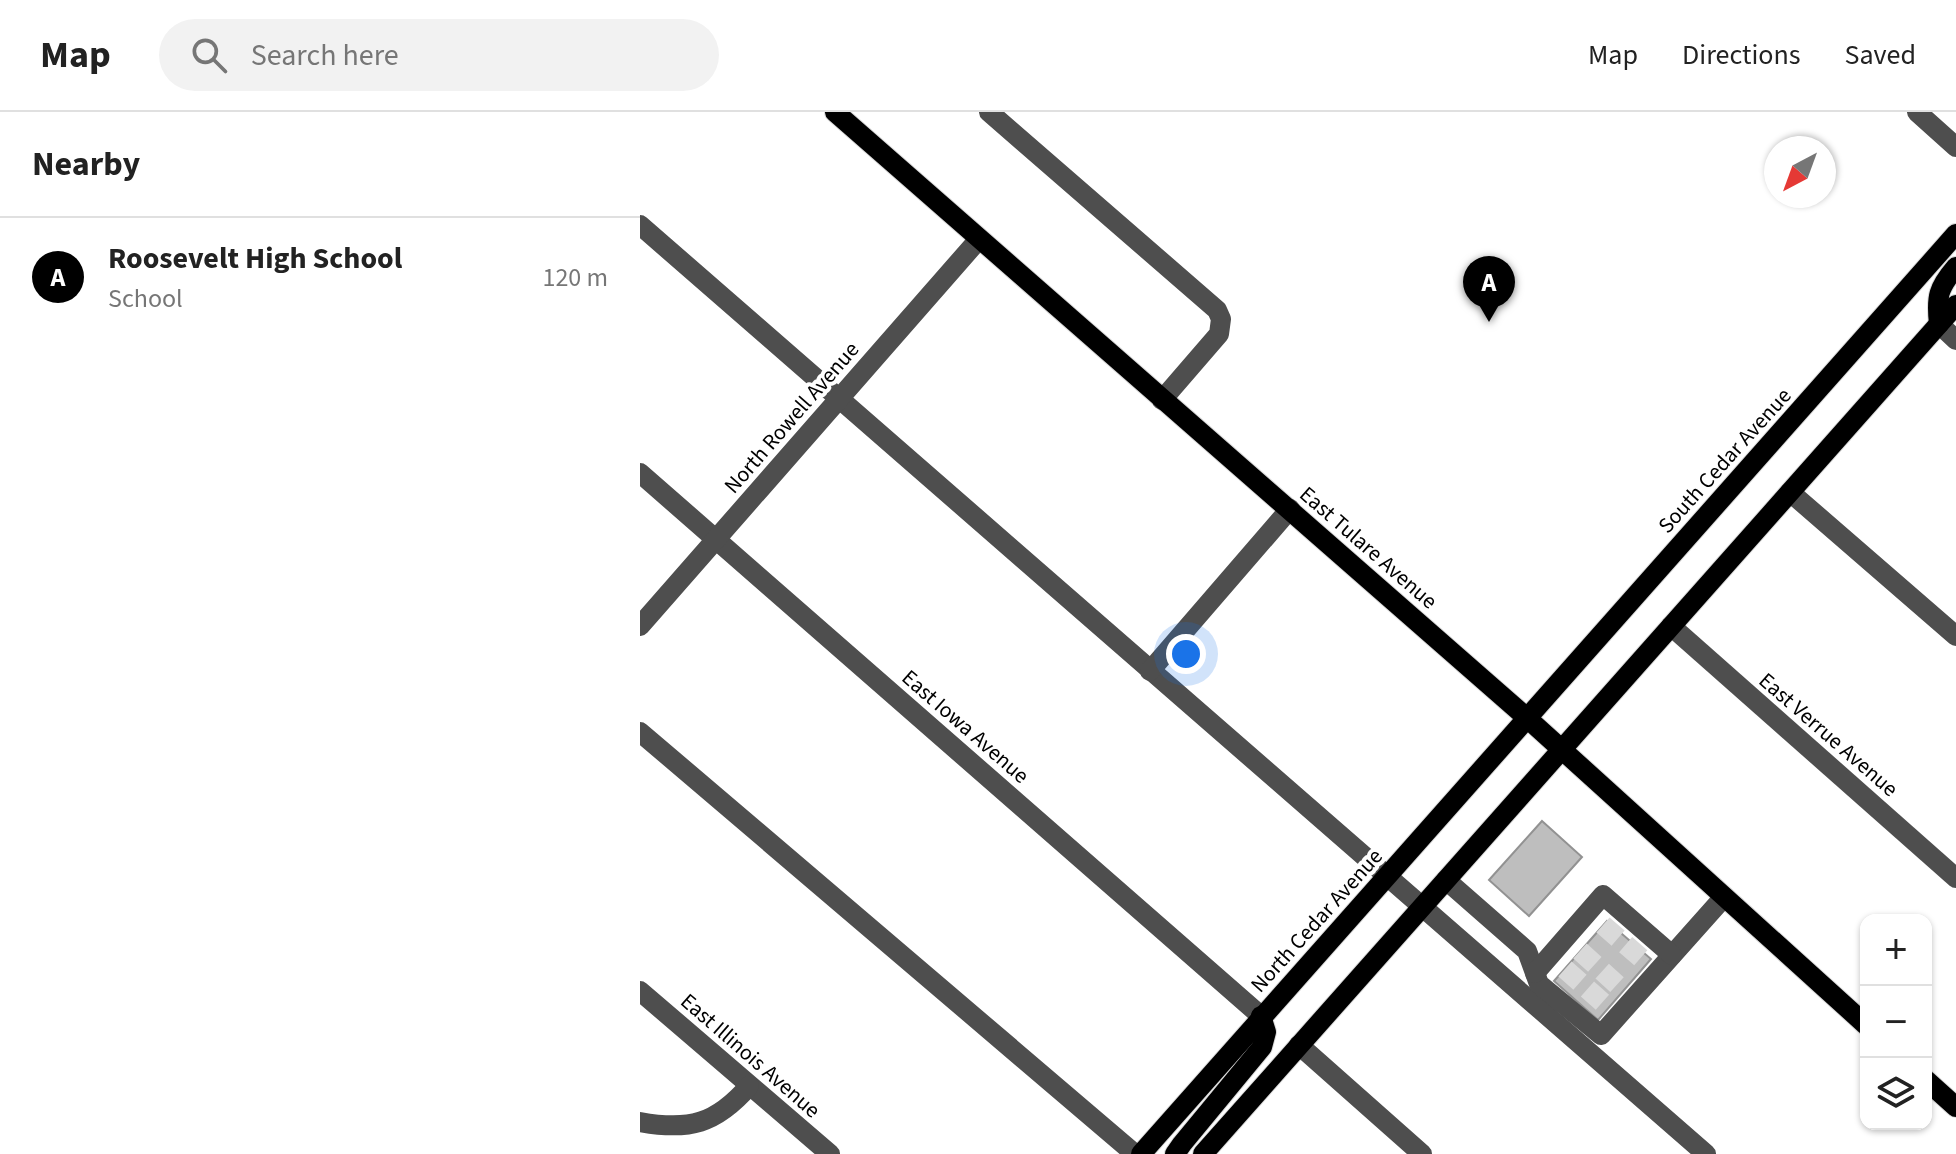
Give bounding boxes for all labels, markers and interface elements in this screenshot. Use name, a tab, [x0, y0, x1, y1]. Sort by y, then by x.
search box	[159, 19, 719, 91]
text: Map	[40, 28, 111, 82]
icon: search	[187, 33, 231, 77]
text: Search here	[251, 34, 399, 77]
text: Map	[1588, 35, 1638, 75]
text: Directions	[1682, 35, 1801, 75]
text: Saved	[1845, 35, 1916, 75]
north arrow	[1764, 136, 1836, 208]
text: Nearby	[32, 140, 140, 189]
text: Roosevelt High School	[108, 237, 402, 280]
pin: A	[1463, 256, 1515, 322]
text: A	[51, 259, 65, 296]
text: 120 m	[542, 259, 608, 296]
text: School	[108, 280, 183, 317]
street label: North Rowell Avenue	[717, 335, 867, 501]
street label: South Cedar Avenue	[1651, 381, 1799, 541]
street label: East Tulare Avenue	[1292, 479, 1444, 617]
your location	[1166, 634, 1206, 674]
street label: East Iowa Avenue	[895, 662, 1036, 791]
street label: East Verrue Avenue	[1752, 665, 1905, 804]
street label: North Cedar Avenue	[1243, 841, 1390, 1000]
map controls	[1860, 914, 1932, 1130]
button: +	[1860, 914, 1932, 986]
street label: East Illinois Avenue	[673, 986, 828, 1126]
button: −	[1860, 986, 1932, 1058]
button: layers	[1860, 1058, 1932, 1130]

